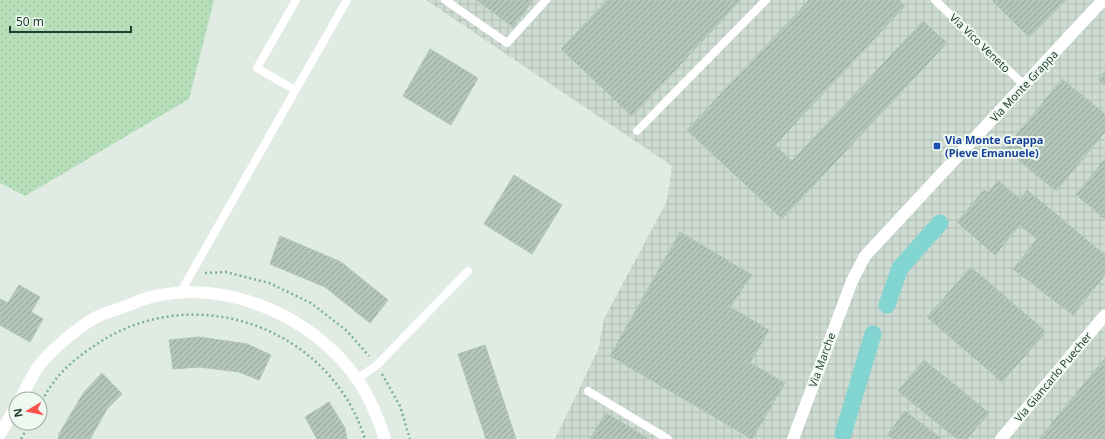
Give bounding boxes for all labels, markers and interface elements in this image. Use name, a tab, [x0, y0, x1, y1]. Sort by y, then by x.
scale bar	[10, 8, 131, 34]
street label: Via Vico Veneto	[947, 10, 1014, 76]
text: 50 m	[16, 13, 44, 30]
street label: Via Monte Grappa	[986, 46, 1061, 125]
place label: Via Monte Grappa (Pieve Emanuele)	[945, 132, 1043, 160]
marker: Via Monte Grappa (Pieve Emanuele)	[932, 141, 942, 151]
street label: Via Giancarlo Puecher	[1011, 328, 1095, 425]
street label: Via Marche	[805, 330, 838, 389]
north arrow	[8, 391, 48, 431]
text: N	[9, 407, 26, 419]

